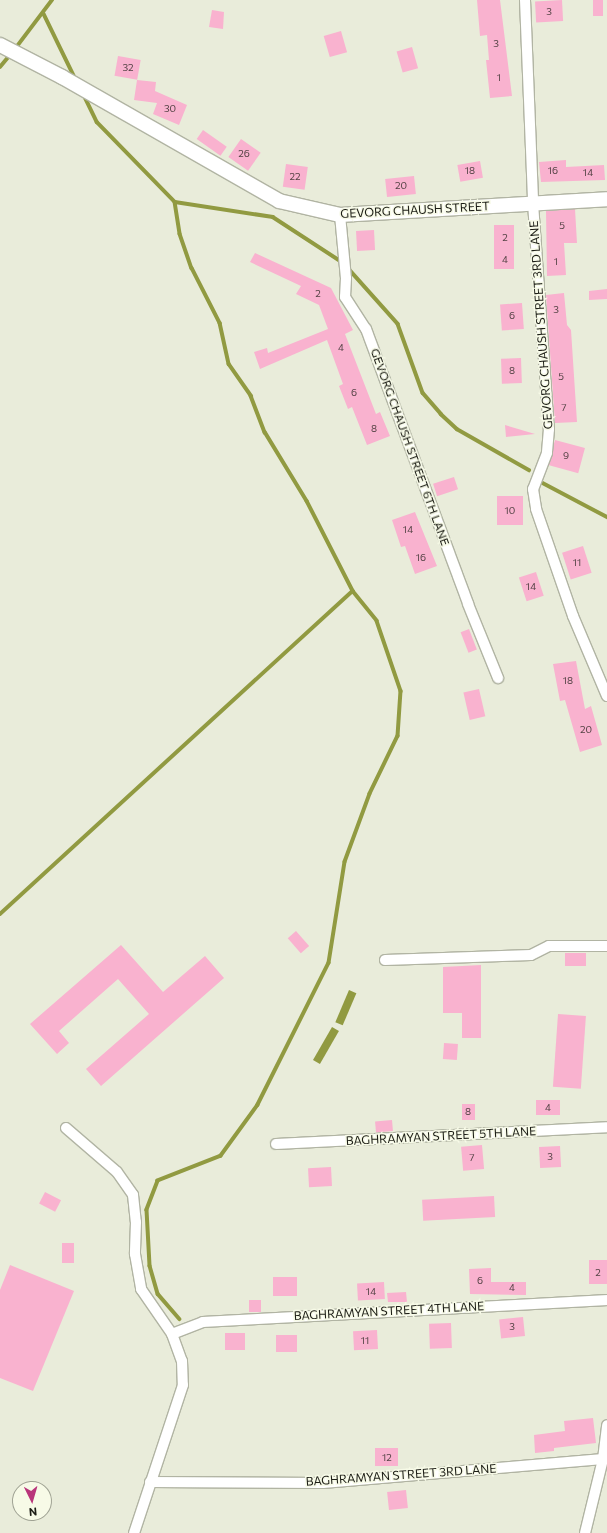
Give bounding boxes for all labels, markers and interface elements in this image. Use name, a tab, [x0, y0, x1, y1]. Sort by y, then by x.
house number: 3	[546, 6, 552, 18]
house number: 3	[493, 38, 499, 50]
house number: 32	[122, 62, 134, 74]
house number: 1	[497, 72, 501, 84]
house number: 30	[164, 103, 176, 115]
house number: 26	[238, 148, 250, 160]
house number: 18	[465, 165, 475, 177]
house number: 16	[548, 165, 558, 177]
house number: 14	[583, 167, 593, 179]
house number: 22	[289, 171, 301, 183]
house number: 20	[395, 180, 407, 192]
street label: GEVORG CHAUSH STREET	[340, 199, 490, 221]
street label: GEVORG CHAUSH STREET 3RD LANE	[527, 220, 555, 430]
house number: 5	[559, 220, 565, 232]
house number: 2	[502, 232, 508, 244]
house number: 4	[502, 254, 508, 266]
house number: 1	[554, 256, 558, 268]
house number: 2	[315, 288, 321, 300]
house number: 3	[553, 304, 559, 316]
house number: 6	[509, 310, 515, 322]
house number: 4	[338, 342, 344, 354]
street label: GEVORG CHAUSH STREET 6TH LANE	[368, 346, 452, 548]
house number: 8	[509, 365, 515, 377]
house number: 5	[558, 371, 564, 383]
house number: 6	[351, 387, 357, 399]
house number: 7	[561, 402, 567, 414]
house number: 8	[371, 423, 377, 435]
house number: 9	[563, 450, 569, 462]
house number: 10	[505, 505, 515, 517]
house number: 14	[403, 524, 413, 536]
house number: 16	[416, 552, 426, 564]
house number: 11	[573, 557, 581, 569]
house number: 14	[526, 581, 536, 593]
house number: 18	[563, 675, 573, 687]
house number: 20	[580, 724, 592, 736]
house number: 4	[545, 1102, 551, 1114]
house number: 8	[465, 1106, 471, 1118]
street label: BAGHRAMYAN STREET 5TH LANE	[345, 1124, 537, 1148]
house number: 3	[547, 1151, 553, 1163]
house number: 7	[469, 1152, 475, 1164]
house number: 2	[595, 1267, 601, 1279]
house number: 6	[477, 1275, 483, 1287]
house number: 4	[509, 1282, 515, 1294]
house number: 14	[366, 1286, 376, 1298]
street label: BAGHRAMYAN STREET 4TH LANE	[293, 1299, 485, 1323]
house number: 3	[509, 1321, 515, 1333]
house number: 11	[361, 1335, 369, 1347]
house number: 12	[382, 1452, 392, 1464]
street label: BAGHRAMYAN STREET 3RD LANE	[305, 1461, 497, 1489]
north arrow	[12, 1481, 52, 1521]
text: N	[28, 1506, 38, 1519]

